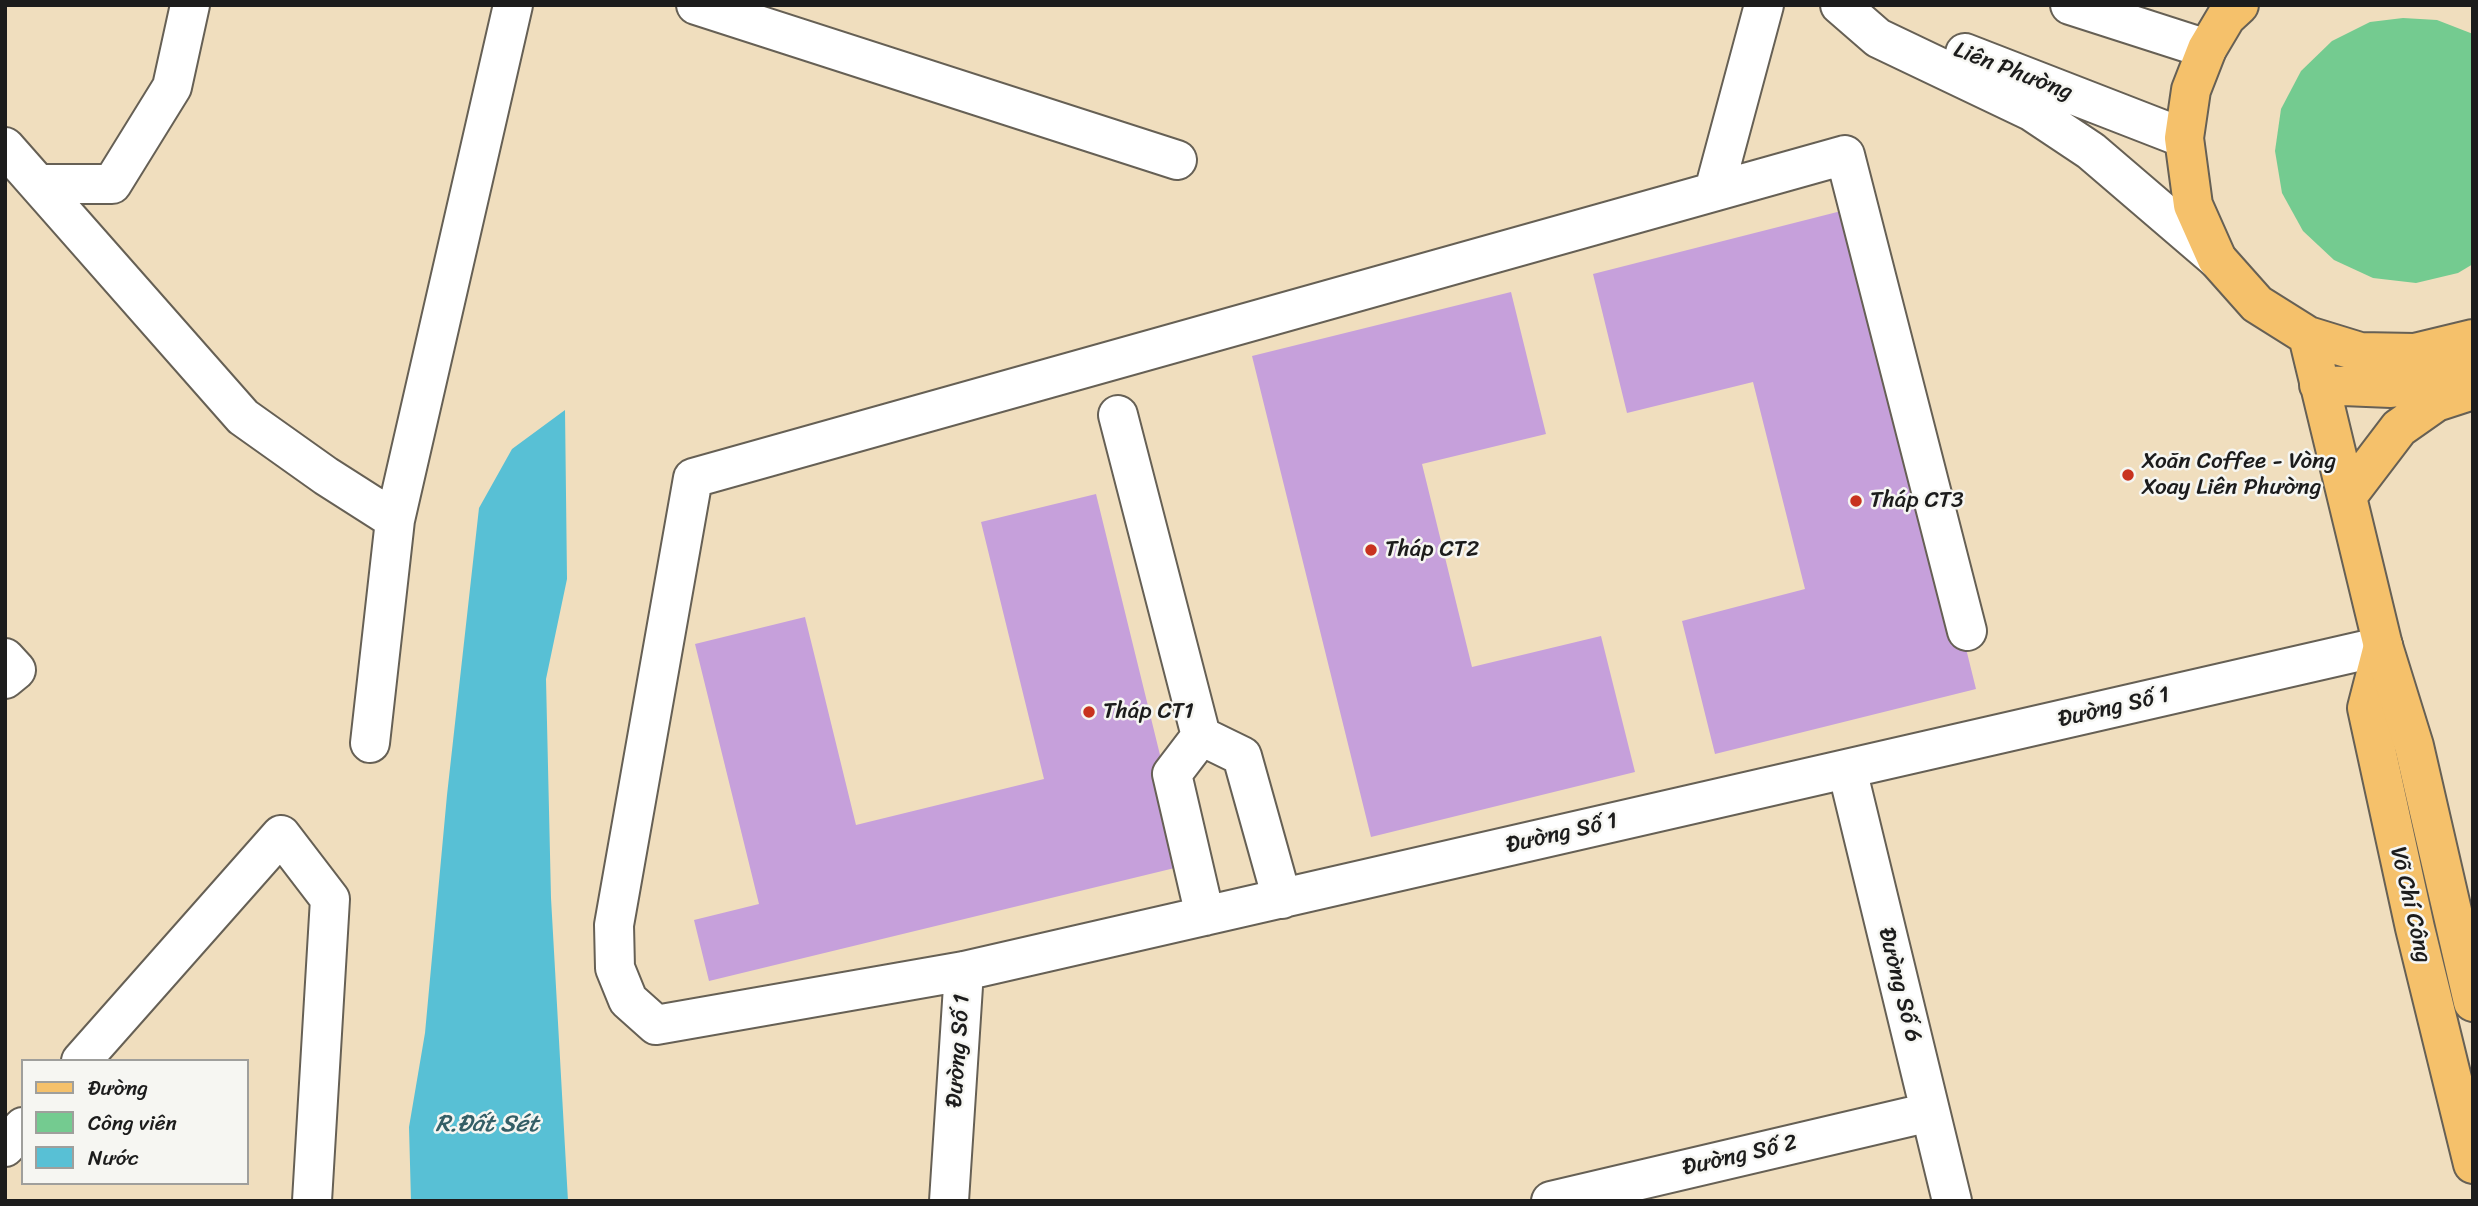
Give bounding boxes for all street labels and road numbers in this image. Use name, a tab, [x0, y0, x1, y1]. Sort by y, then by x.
street label: Liên Phường	[1950, 37, 2076, 107]
street label: Đường Số 1	[2056, 682, 2172, 734]
street label: Đường Số 1	[1504, 808, 1620, 860]
street label: Võ Chí Công	[2383, 844, 2437, 966]
street label: Đường Số 6	[1871, 925, 1927, 1045]
street label: Đường Số 1	[941, 993, 977, 1109]
street label: Đường Số 2	[1680, 1129, 1800, 1183]

